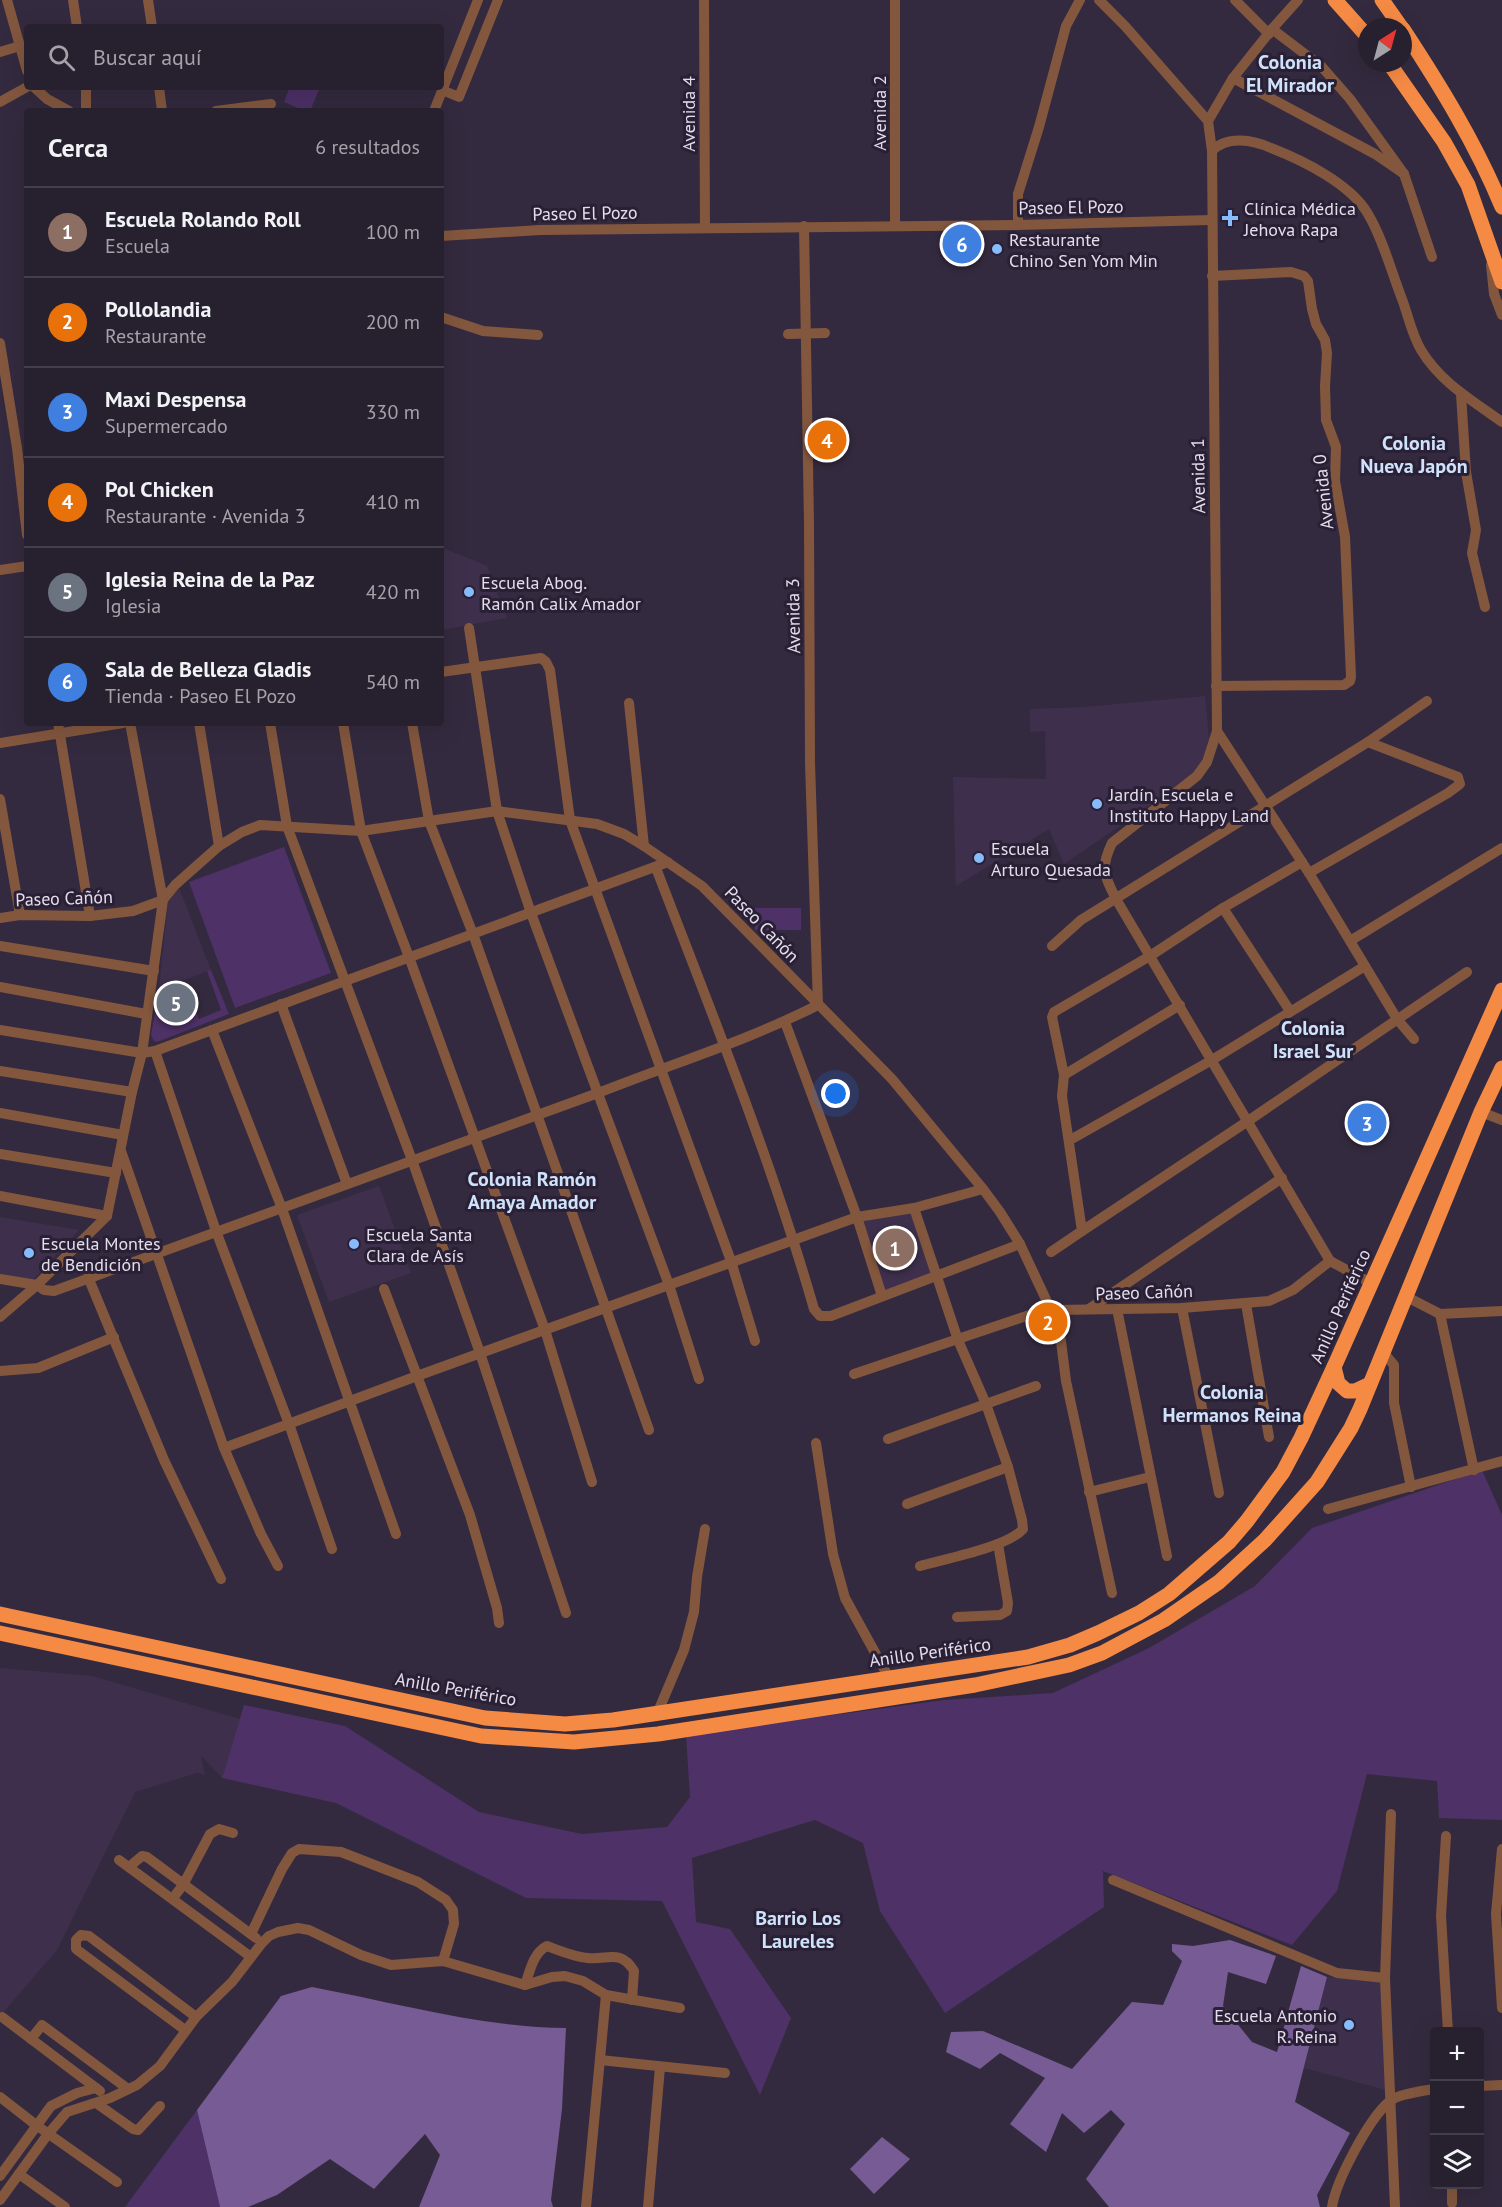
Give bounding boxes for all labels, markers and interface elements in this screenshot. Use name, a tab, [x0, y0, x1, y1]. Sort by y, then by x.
north arrow	[1358, 18, 1412, 72]
search box	[24, 24, 444, 90]
icon: search	[45, 41, 78, 74]
text: Buscar aquí	[93, 43, 202, 71]
district label: Colonia El Mirador	[1246, 49, 1334, 98]
street label: Avenida 2	[868, 75, 891, 151]
street label: Avenida 4	[677, 76, 700, 152]
text: Cerca	[48, 131, 108, 164]
text: 6 resultados	[315, 134, 420, 160]
street label: Paseo El Pozo	[1018, 195, 1124, 219]
place label: Clínica Médica Jehova Rapa	[1243, 197, 1356, 241]
street label: Paseo El Pozo	[532, 201, 638, 225]
text: Escuela Rolando Roll	[105, 205, 301, 233]
marker: Clínica Médica Jehova Rapa	[1221, 209, 1239, 227]
text: 1	[62, 219, 73, 245]
text: 100 m	[366, 219, 420, 245]
pin: 6	[942, 222, 982, 266]
place label: Restaurante Chino Sen Yom Min	[1009, 228, 1158, 272]
text: Escuela	[105, 233, 170, 259]
marker: Restaurante Chino Sen Yom Min	[990, 242, 1004, 256]
text: Pollolandia	[105, 295, 211, 323]
text: 2	[62, 309, 73, 335]
text: 200 m	[366, 309, 420, 335]
text: Restaurante	[105, 323, 206, 349]
text: Maxi Despensa	[105, 385, 246, 413]
text: 3	[62, 399, 73, 425]
text: 330 m	[366, 399, 420, 425]
text: Supermercado	[105, 413, 228, 439]
pin: 4	[808, 418, 846, 462]
district label: Colonia Nueva Japón	[1360, 430, 1468, 479]
street label: Avenida 1	[1186, 438, 1210, 514]
street label: Avenida 0	[1308, 453, 1338, 531]
text: Pol Chicken	[105, 475, 214, 503]
text: 4	[62, 489, 73, 515]
text: 410 m	[366, 489, 420, 515]
text: Restaurante · Avenida 3	[105, 503, 306, 529]
text: Iglesia Reina de la Paz	[105, 565, 315, 593]
place label: Escuela Abog. Ramón Calix Amador	[481, 571, 641, 615]
street label: Avenida 3	[781, 578, 805, 654]
text: 5	[62, 579, 73, 605]
text: 420 m	[366, 579, 420, 605]
marker: Escuela Abog. Ramón Calix Amador	[462, 585, 476, 599]
text: Iglesia	[105, 593, 161, 619]
text: Sala de Belleza Gladis	[105, 655, 311, 683]
text: 6	[62, 669, 73, 695]
text: 540 m	[366, 669, 420, 695]
text: Tienda · Paseo El Pozo	[105, 683, 296, 709]
place label: Jardín, Escuela e Instituto Happy Land	[1108, 783, 1269, 827]
marker: Jardín, Escuela e Instituto Happy Land	[1090, 797, 1104, 811]
place label: Escuela Arturo Quesada	[991, 837, 1111, 881]
marker: Escuela Arturo Quesada	[972, 851, 986, 865]
street label: Paseo Cañón	[720, 881, 804, 967]
street label: Paseo Cañón	[15, 885, 113, 911]
pin: 5	[156, 980, 195, 1026]
district label: Colonia Israel Sur	[1273, 1015, 1353, 1064]
your location	[821, 1079, 850, 1108]
pin: 3	[1348, 1100, 1386, 1146]
district label: Colonia Ramón Amaya Amador	[468, 1166, 596, 1215]
place label: Escuela Santa Clara de Asís	[366, 1223, 473, 1267]
pin: 1	[876, 1226, 914, 1270]
place label: Escuela Montes de Bendición	[41, 1232, 161, 1276]
marker: Escuela Santa Clara de Asís	[347, 1237, 361, 1251]
street label: Anillo Periférico	[1305, 1245, 1375, 1367]
marker: Escuela Montes de Bendición	[22, 1246, 36, 1260]
street label: Paseo Cañón	[1095, 1279, 1193, 1305]
pin: 2	[1028, 1300, 1068, 1344]
district label: Colonia Hermanos Reina	[1163, 1379, 1301, 1428]
street label: Anillo Periférico	[868, 1632, 992, 1672]
street label: Anillo Periférico	[394, 1667, 518, 1711]
district label: Barrio Los Laureles	[755, 1905, 841, 1954]
place label: Escuela Antonio R. Reina	[1214, 2004, 1337, 2048]
marker: Escuela Antonio R. Reina	[1342, 2018, 1356, 2032]
map controls	[1430, 2027, 1484, 2189]
button: +	[1430, 2027, 1484, 2081]
button: −	[1430, 2081, 1484, 2135]
button: layers	[1430, 2135, 1484, 2189]

